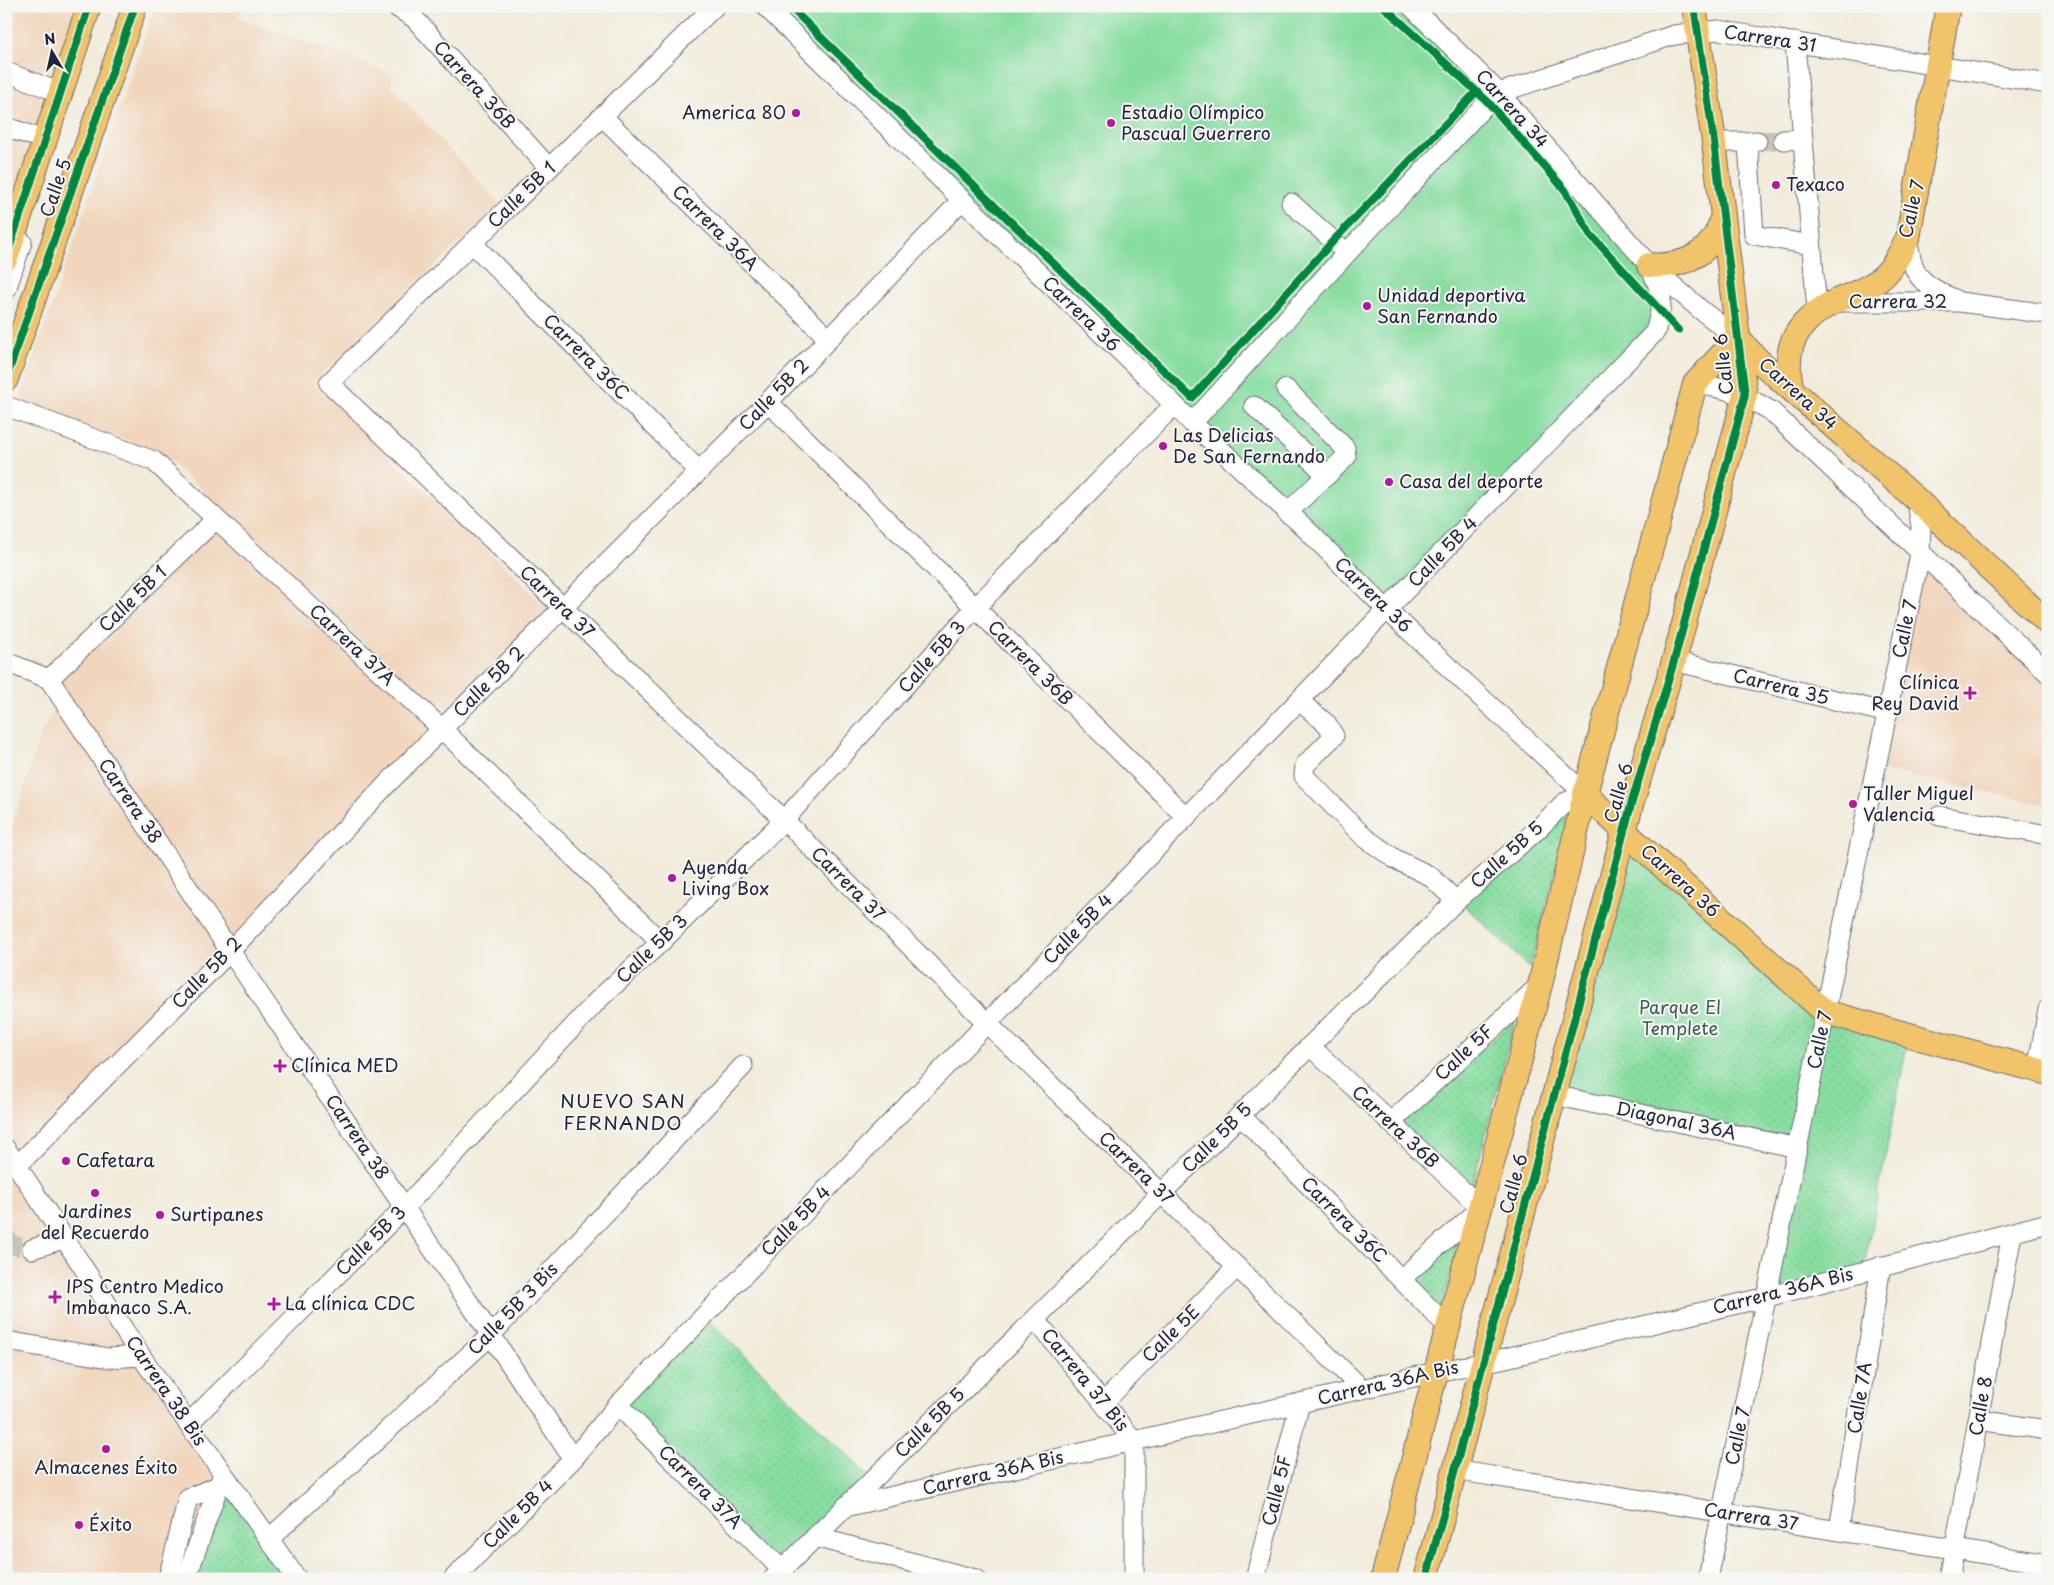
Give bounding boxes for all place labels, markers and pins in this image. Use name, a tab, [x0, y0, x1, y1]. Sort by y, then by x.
place label: America 80	[682, 98, 786, 125]
place label: Estadio Olímpico Pascual Guerrero	[1121, 98, 1271, 146]
marker: America 80	[790, 107, 802, 119]
marker: Estadio Olímpico Pascual Guerrero	[1105, 117, 1117, 129]
place label: Texaco	[1786, 170, 1845, 197]
marker: Texaco	[1770, 179, 1782, 191]
place label: Unidad deportiva San Fernando	[1377, 281, 1526, 329]
marker: Unidad deportiva San Fernando	[1361, 300, 1373, 312]
place label: Las Delicias De San Fernando	[1173, 421, 1325, 469]
marker: Las Delicias De San Fernando	[1157, 440, 1169, 452]
place label: Casa del deporte	[1399, 467, 1543, 494]
marker: Casa del deporte	[1383, 476, 1395, 488]
place label: Clínica Rey David	[1872, 668, 1960, 716]
marker: Clínica Rey David	[1963, 686, 1977, 700]
place label: Taller Miguel Valencia	[1863, 779, 1974, 827]
marker: Taller Miguel Valencia	[1847, 798, 1859, 810]
place label: Ayenda Living Box	[682, 853, 769, 901]
marker: Ayenda Living Box	[666, 872, 678, 884]
place label: Clínica MED	[291, 1051, 399, 1078]
marker: Clínica MED	[273, 1059, 287, 1073]
place label: Cafetara	[76, 1146, 155, 1173]
marker: Cafetara	[60, 1155, 72, 1167]
marker: Jardines del Recuerdo	[89, 1187, 101, 1199]
place label: Jardines del Recuerdo	[41, 1197, 149, 1245]
place label: Surtipanes	[170, 1200, 264, 1227]
marker: Surtipanes	[154, 1209, 166, 1221]
place label: IPS Centro Medico Imbanaco S.A.	[66, 1272, 224, 1320]
place label: La clínica CDC	[285, 1289, 415, 1316]
marker: IPS Centro Medico Imbanaco S.A.	[48, 1290, 62, 1304]
marker: La clínica CDC	[267, 1297, 281, 1311]
marker: Almacenes Éxito	[100, 1443, 112, 1455]
place label: Almacenes Éxito	[34, 1453, 178, 1480]
place label: Éxito	[89, 1510, 132, 1537]
marker: Éxito	[73, 1519, 85, 1531]

